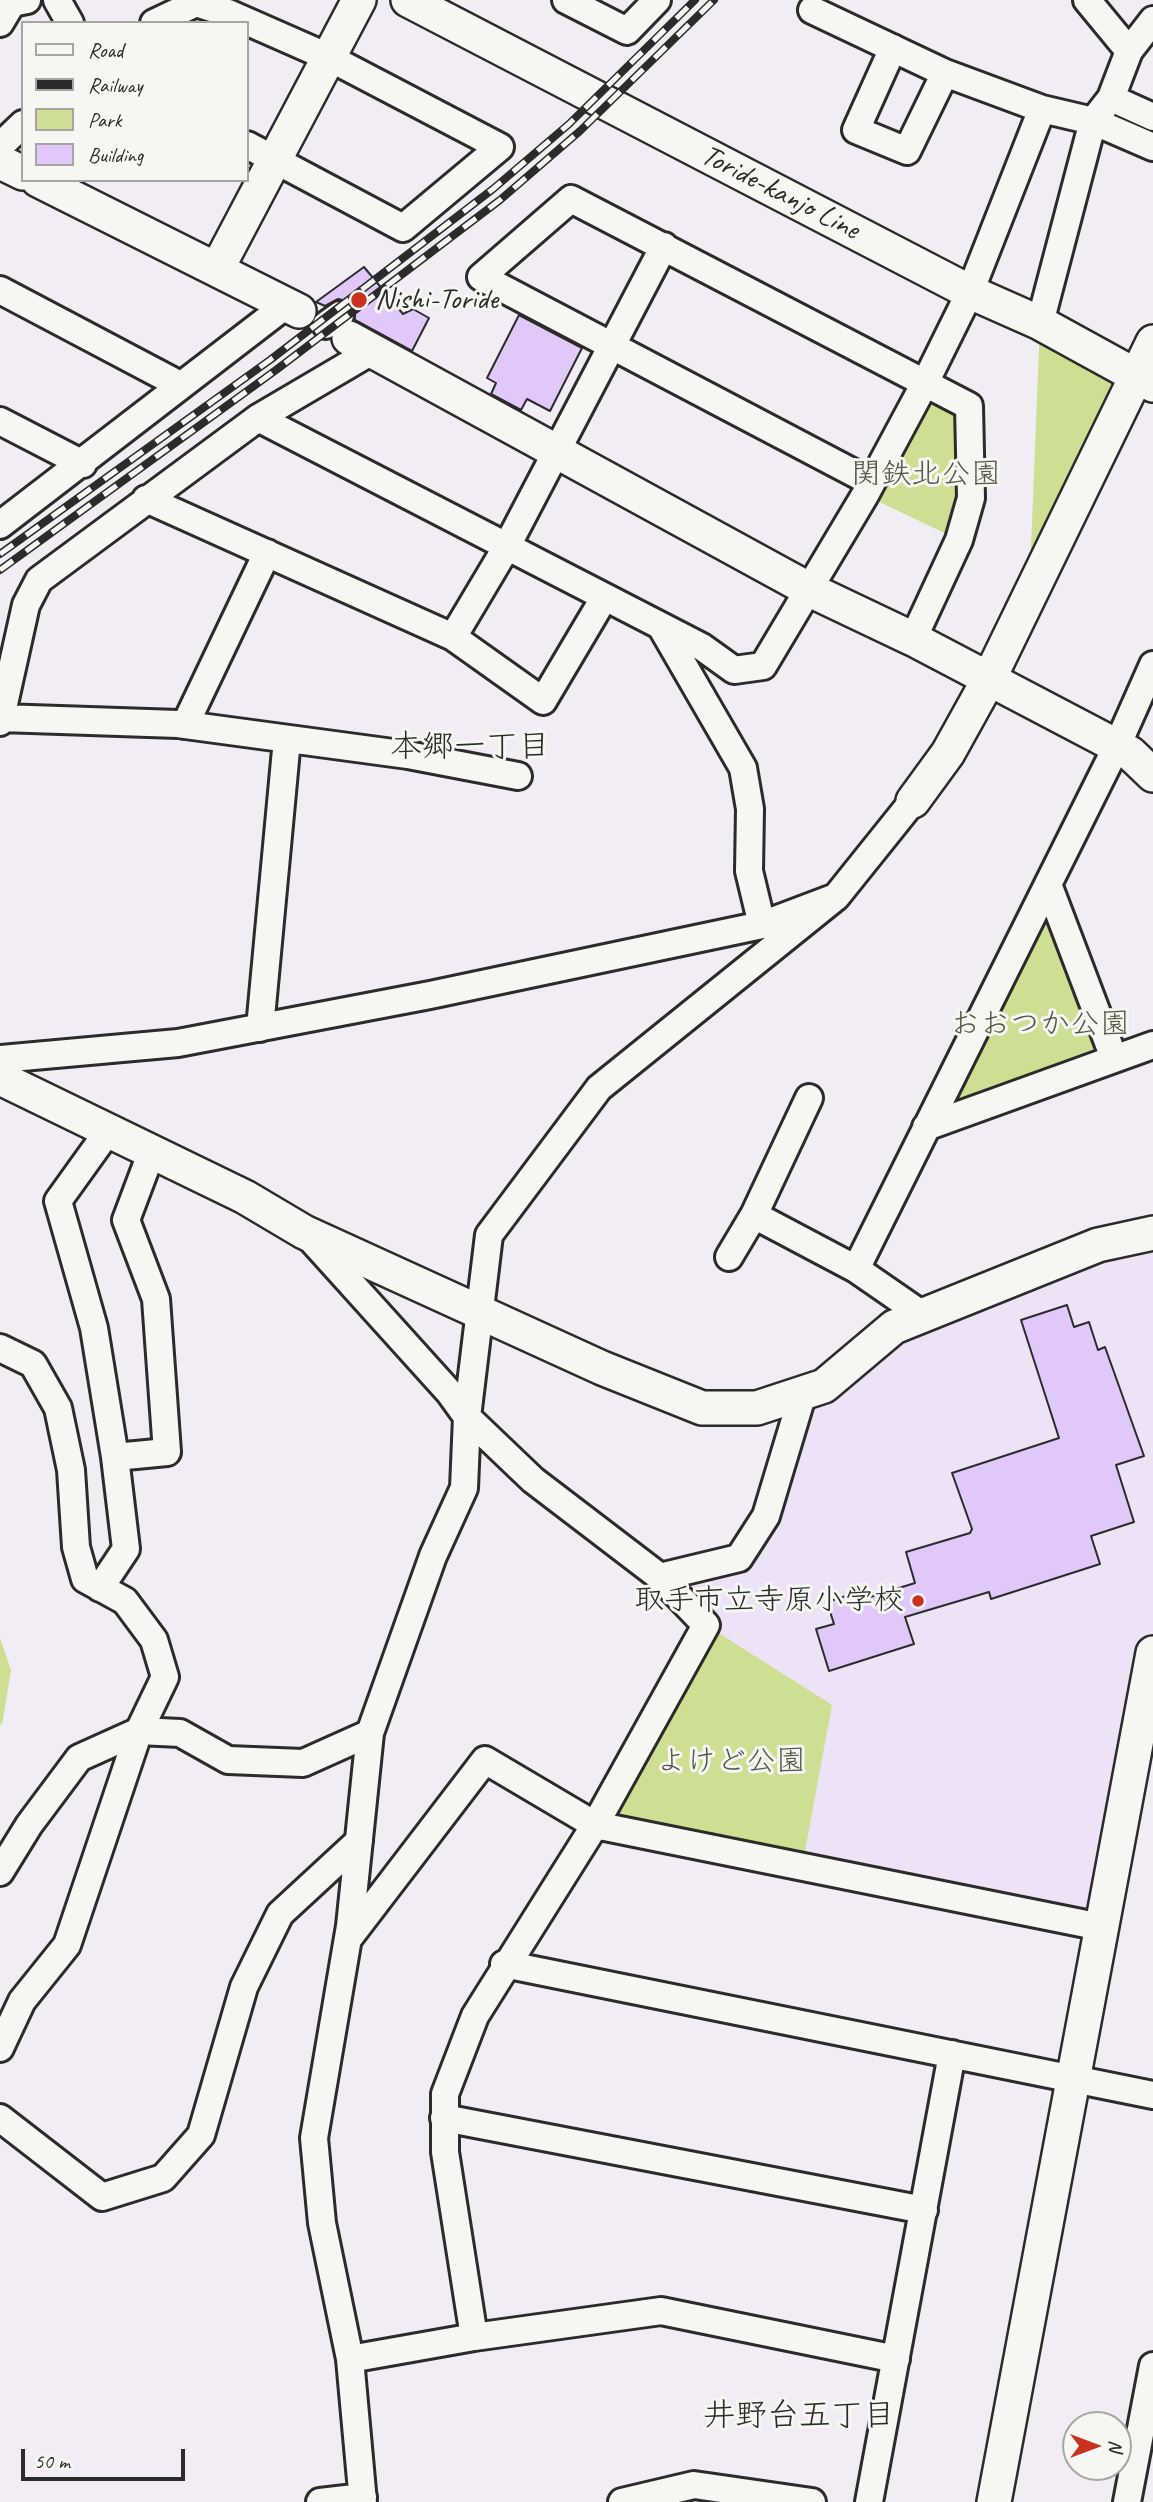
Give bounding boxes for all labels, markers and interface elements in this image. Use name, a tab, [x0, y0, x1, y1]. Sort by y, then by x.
legend	[21, 21, 248, 182]
text: Road	[88, 37, 123, 63]
text: Railway	[88, 72, 142, 98]
text: Park	[88, 107, 121, 133]
street label: Toride-kanjo Line	[695, 138, 865, 248]
text: Building	[88, 142, 143, 168]
place label: Nishi-Toride	[375, 282, 498, 318]
marker: Nishi-Toride	[349, 290, 369, 310]
park label: 関鉄北公園	[851, 457, 1001, 493]
district label: 本郷一丁目	[390, 729, 550, 767]
park label: おおつか公園	[950, 1007, 1130, 1043]
place label: 取手市立寺原小学校	[634, 1583, 904, 1619]
marker: 取手市立寺原小学校	[910, 1593, 926, 1609]
park label: よけど公園	[656, 1744, 806, 1780]
district label: 井野台五丁目	[703, 2398, 895, 2436]
north arrow	[1062, 2411, 1132, 2481]
scale bar	[24, 2436, 189, 2480]
text: N	[1104, 2440, 1128, 2452]
text: 50 m	[34, 2448, 70, 2474]

